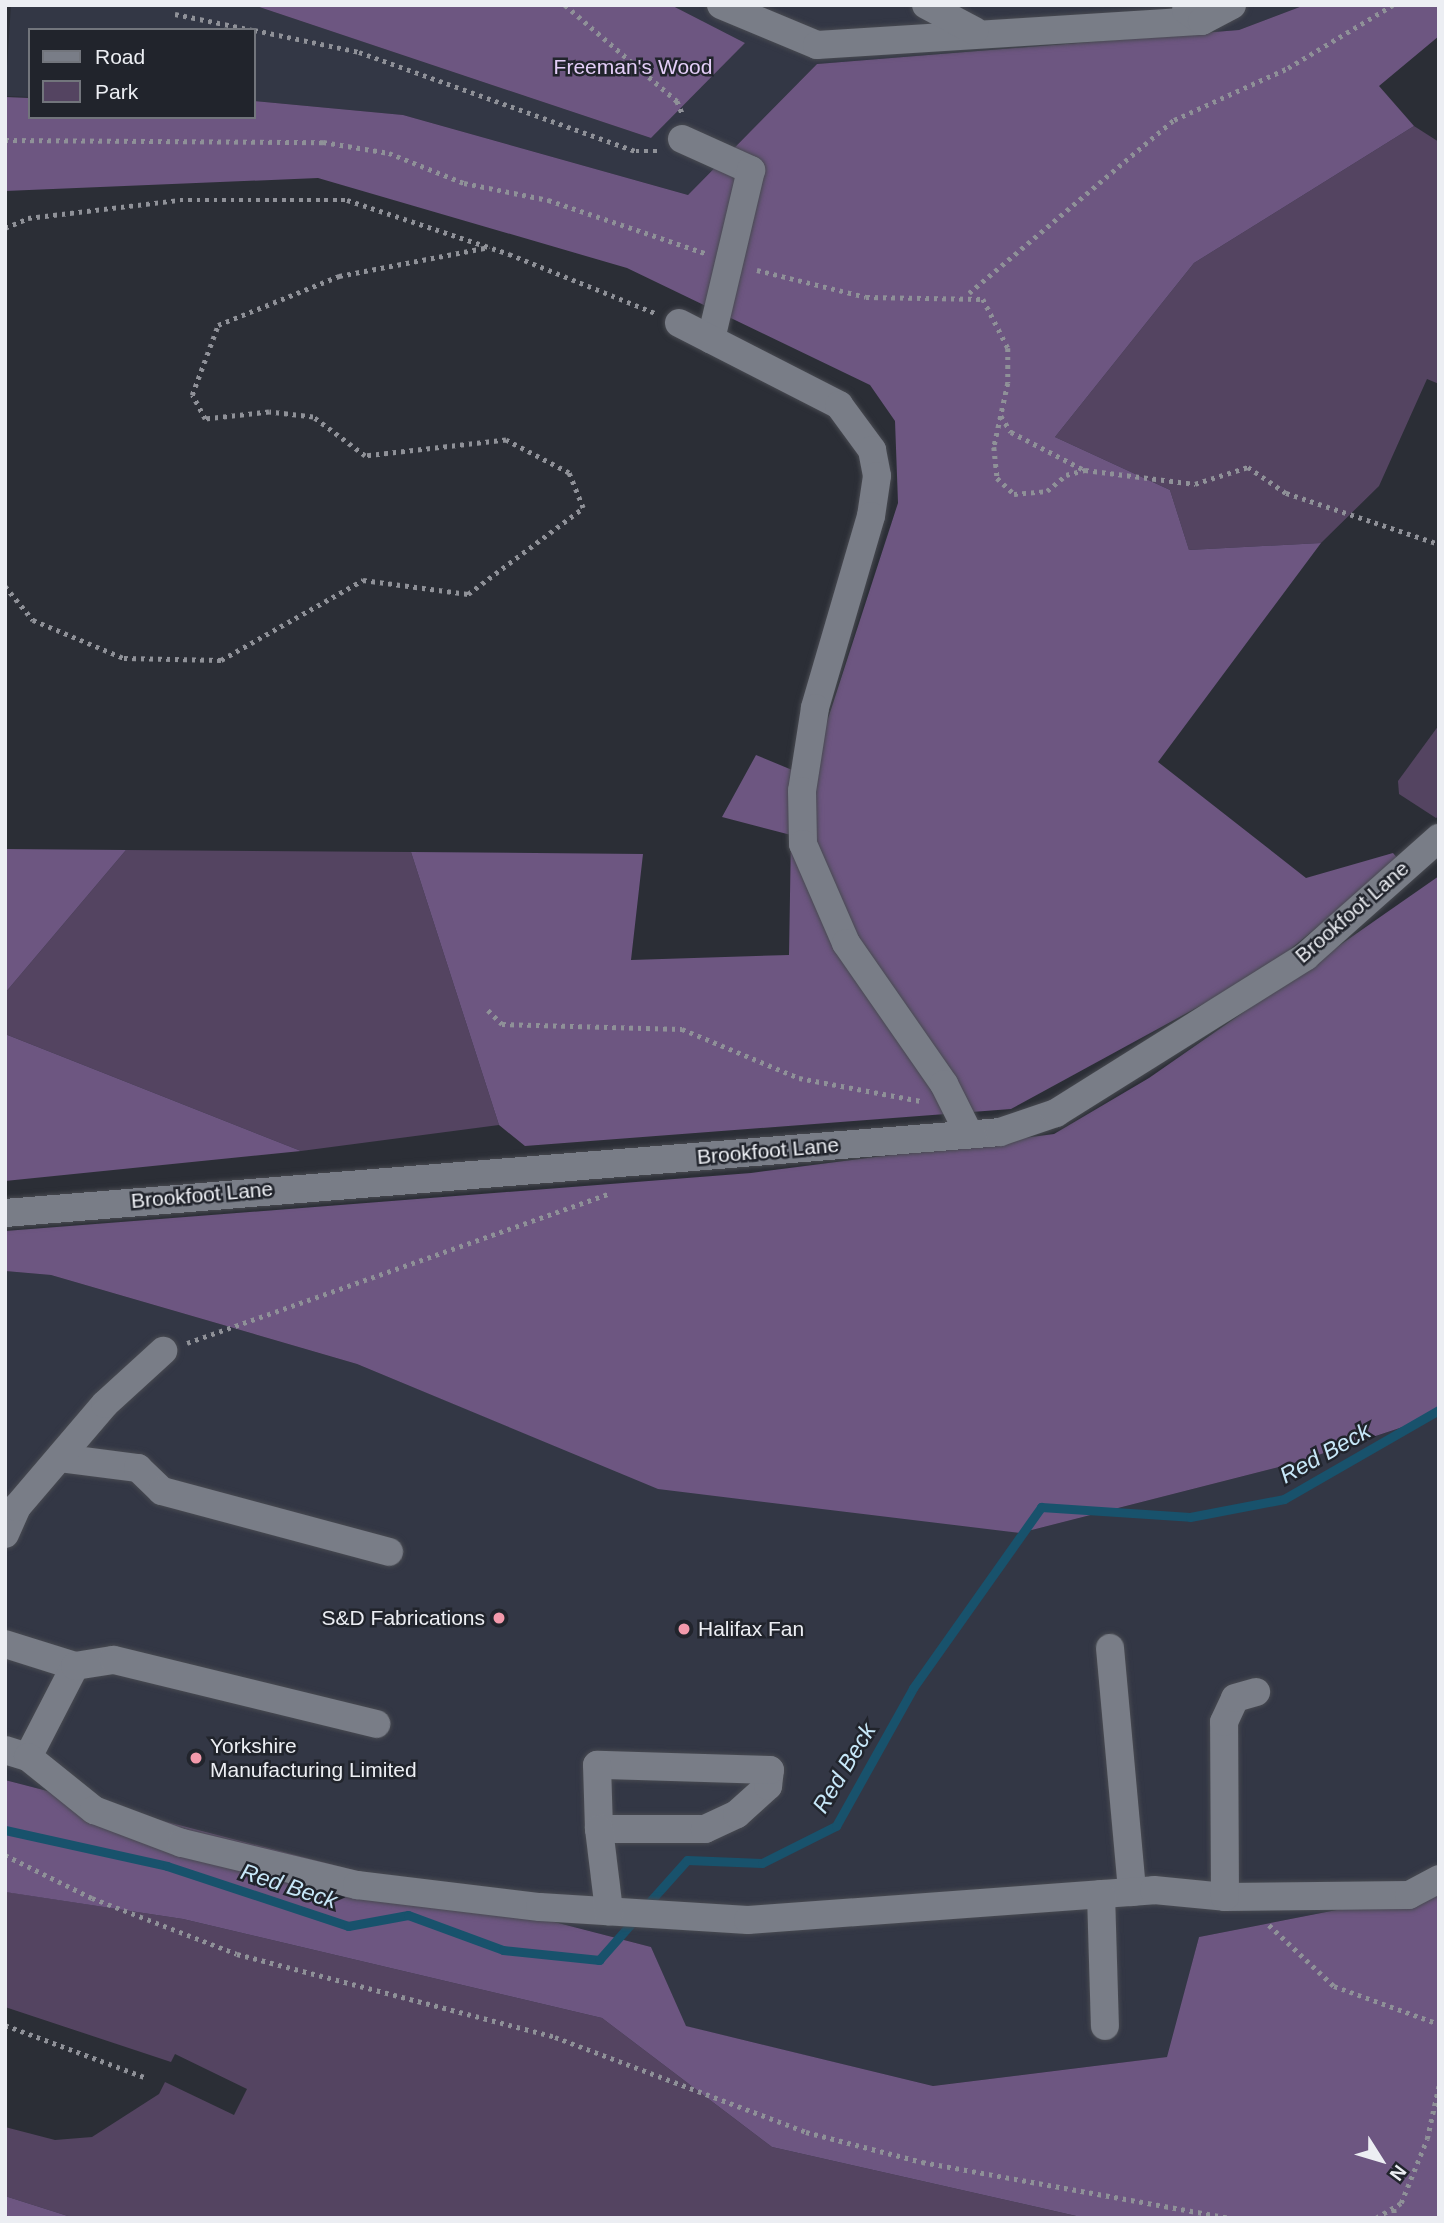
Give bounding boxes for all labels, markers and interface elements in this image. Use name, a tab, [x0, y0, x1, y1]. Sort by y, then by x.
legend	[28, 28, 256, 119]
text: Road	[95, 45, 145, 68]
park label: Freeman's Wood	[554, 54, 712, 80]
text: Park	[95, 80, 138, 103]
street label: Brookfoot Lane	[1290, 856, 1414, 968]
street label: Brookfoot Lane	[696, 1132, 840, 1170]
street label: Brookfoot Lane	[130, 1176, 274, 1214]
water label: Red Beck	[1275, 1417, 1375, 1489]
place label: S&D Fabrications	[322, 1605, 485, 1631]
marker: S&D Fabrications	[491, 1610, 507, 1626]
place label: Halifax Fan	[698, 1616, 804, 1642]
marker: Halifax Fan	[676, 1621, 692, 1637]
water label: Red Beck	[806, 1718, 882, 1818]
place label: Yorkshire Manufacturing Limited	[210, 1733, 417, 1783]
marker: Yorkshire Manufacturing Limited	[188, 1750, 204, 1766]
water label: Red Beck	[237, 1857, 341, 1915]
north arrow	[1346, 2125, 1416, 2195]
text: N	[1386, 2161, 1411, 2185]

